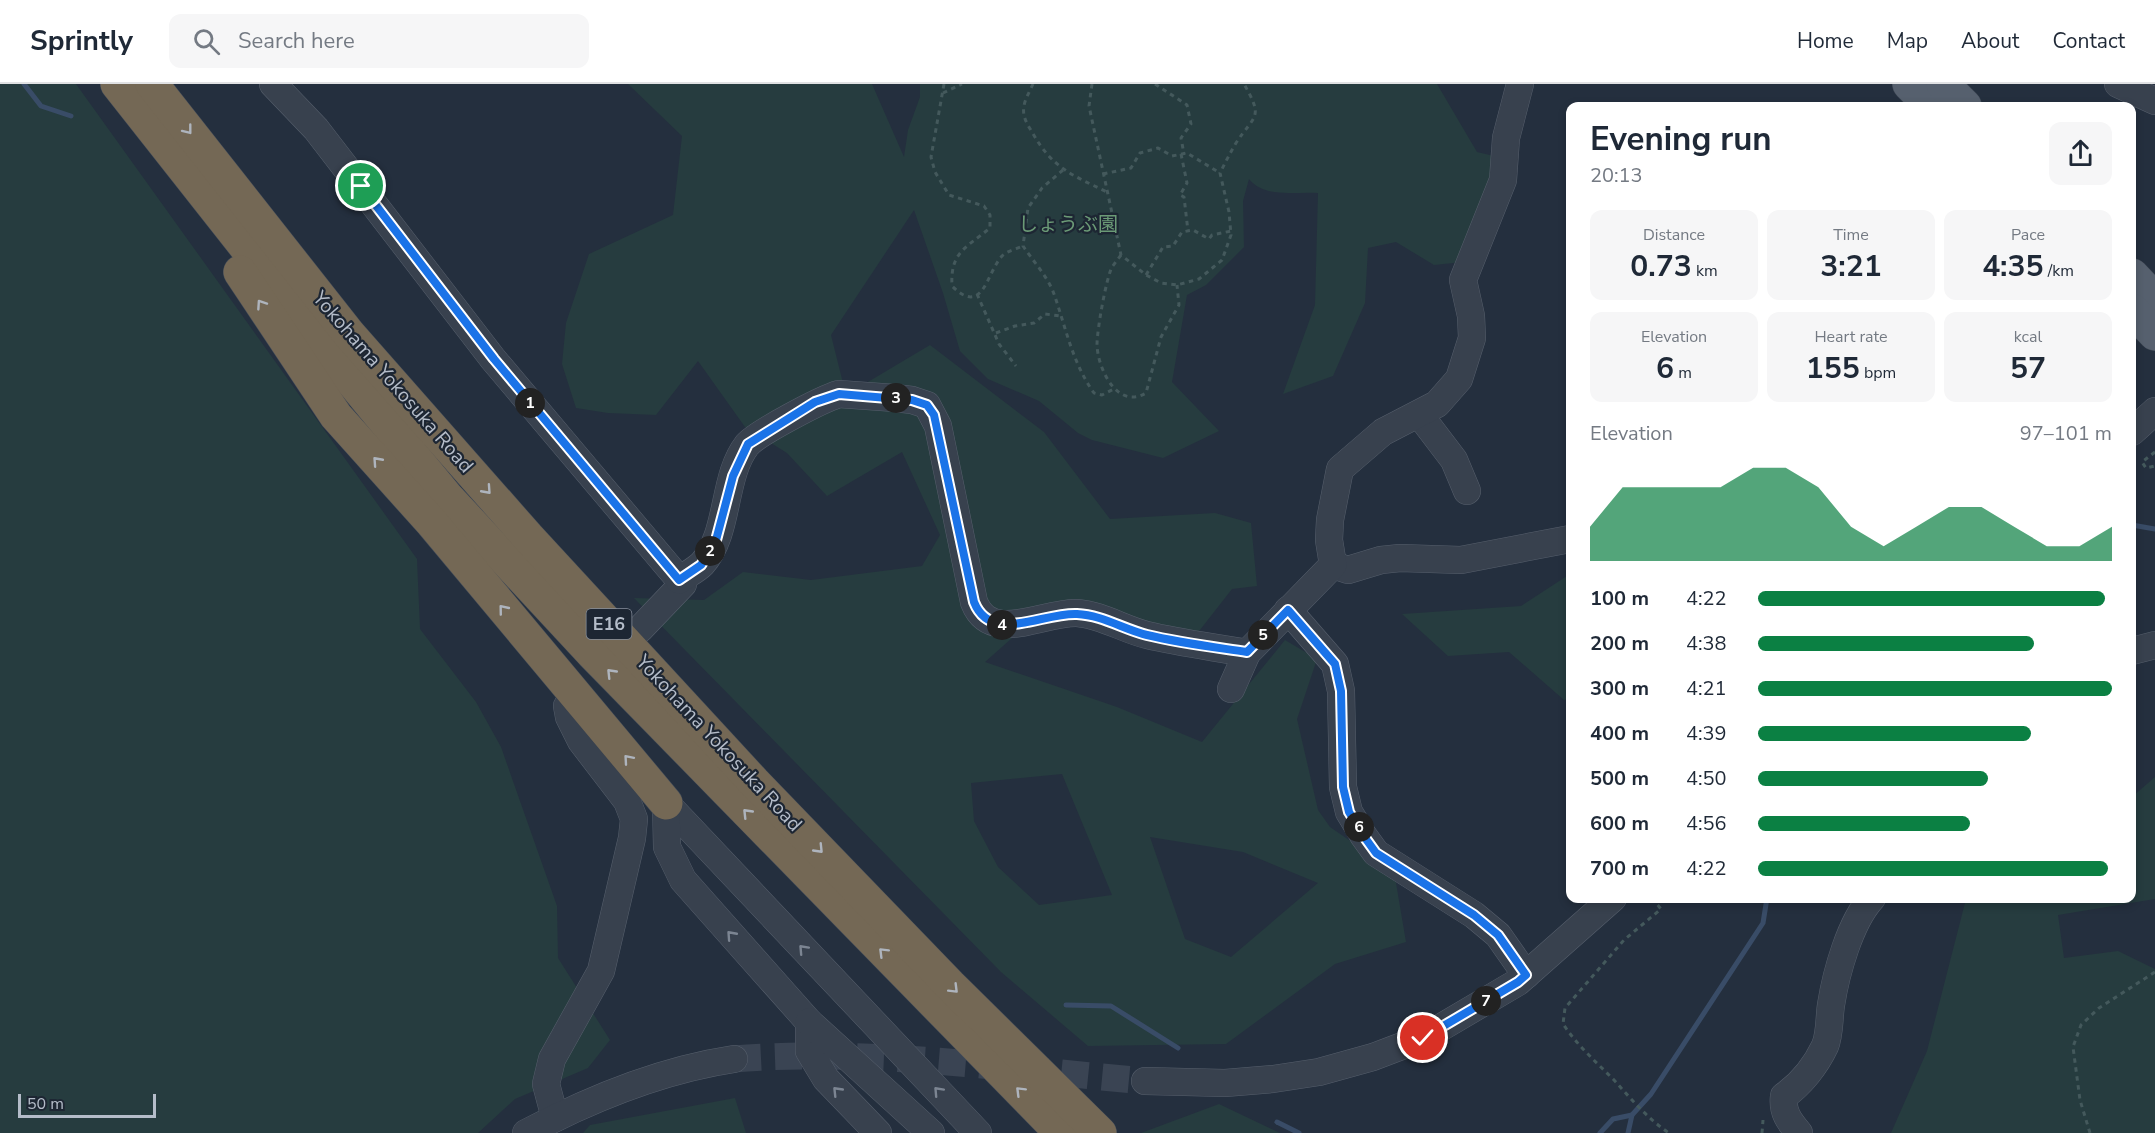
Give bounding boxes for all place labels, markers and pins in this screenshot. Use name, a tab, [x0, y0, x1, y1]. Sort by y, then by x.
pin	[335, 160, 386, 211]
pin: 3	[881, 383, 911, 413]
pin: 1	[515, 388, 545, 418]
pin: 2	[695, 536, 725, 566]
pin: 4	[987, 610, 1017, 640]
pin: 5	[1248, 620, 1278, 650]
pin: 6	[1344, 812, 1374, 842]
pin: 7	[1471, 986, 1501, 1016]
pin	[1397, 1012, 1448, 1063]

